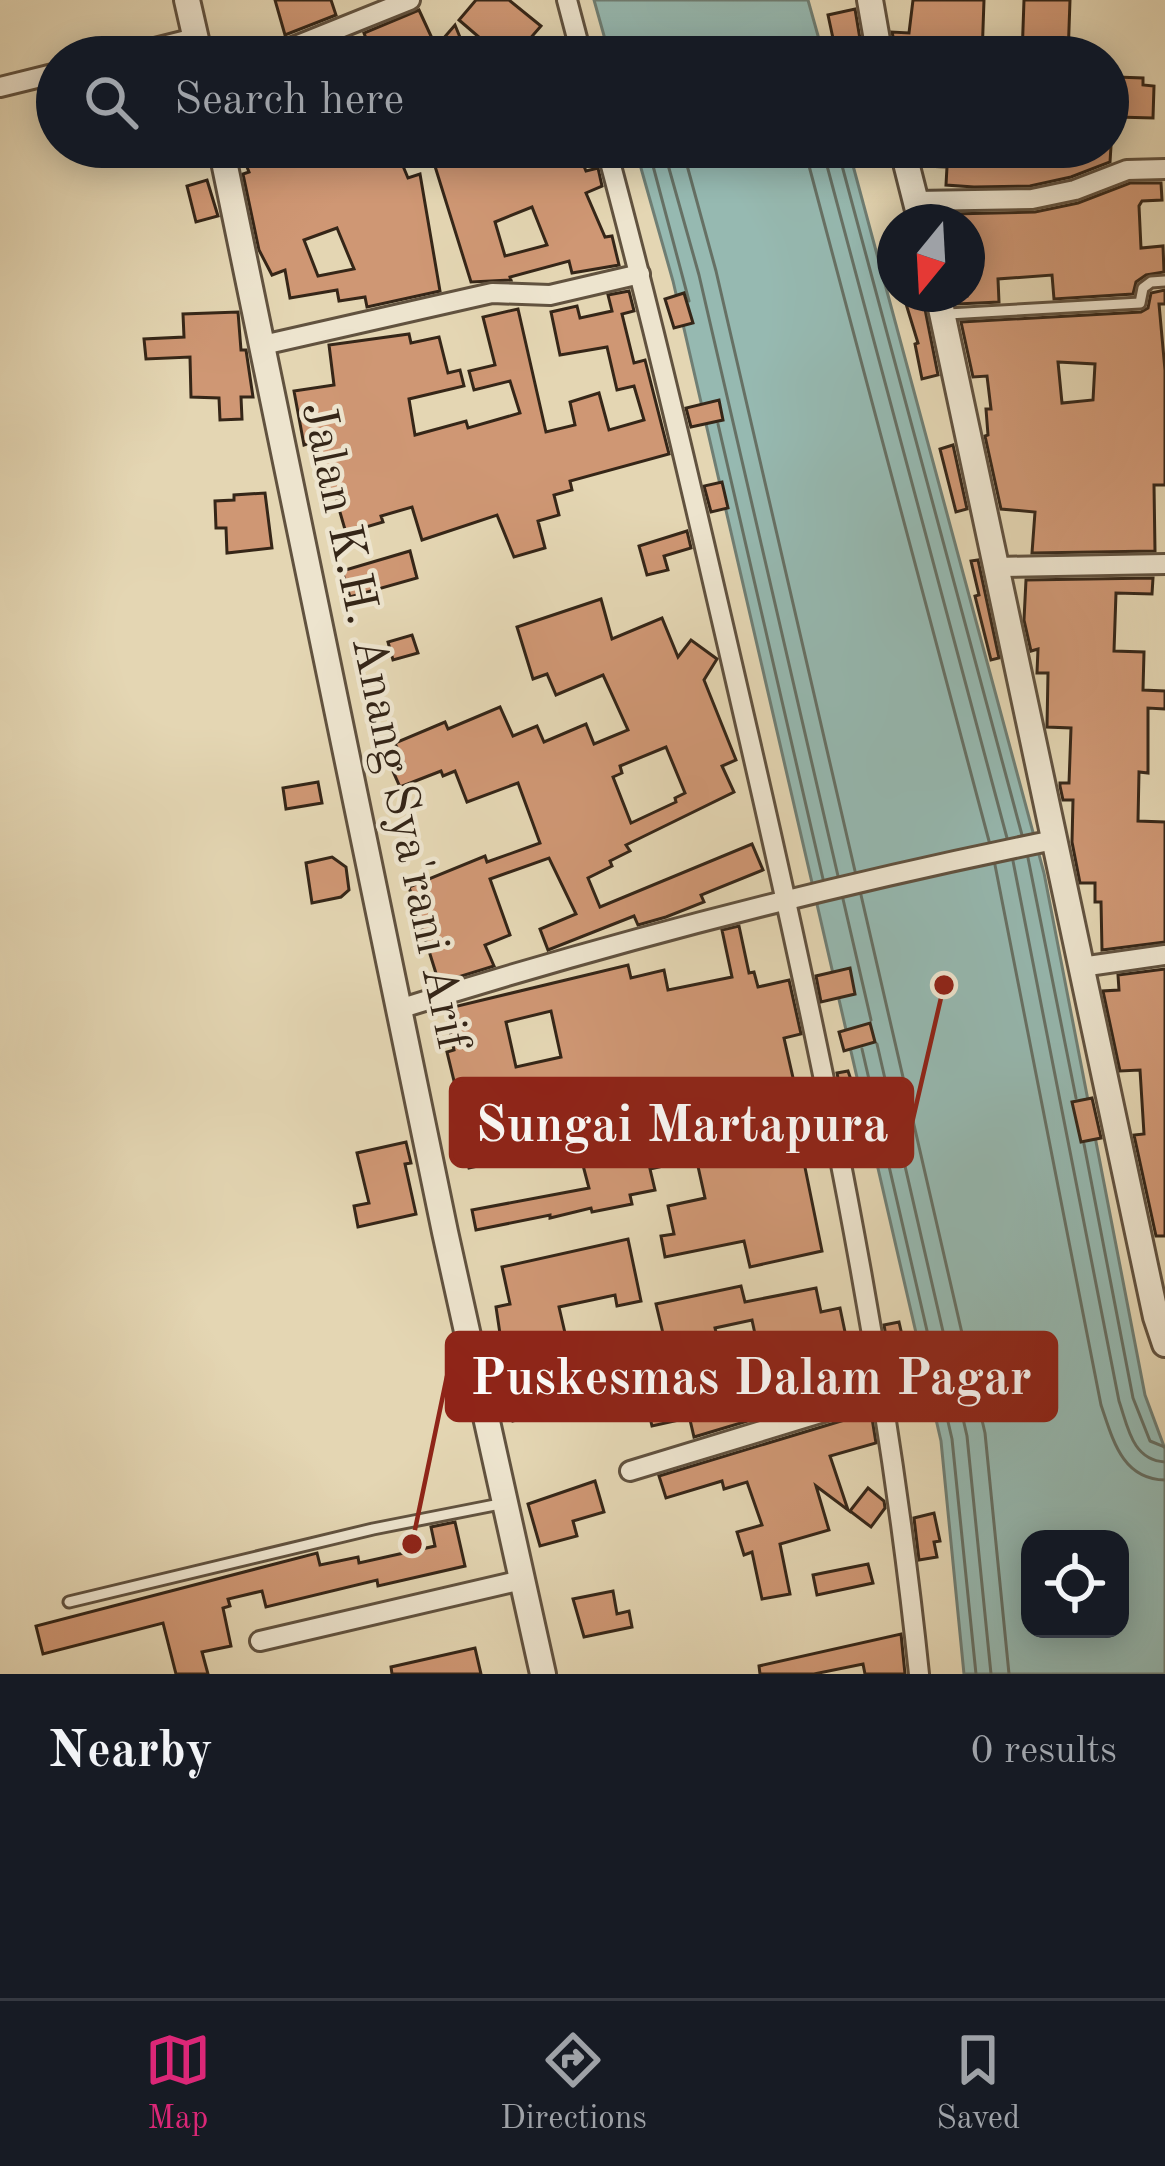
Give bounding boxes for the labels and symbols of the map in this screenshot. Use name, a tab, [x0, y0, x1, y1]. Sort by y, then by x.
north arrow	[877, 204, 985, 312]
street label: Jalan K.H. Anang Sya'rani Arif	[292, 398, 477, 1057]
callout: Sungai Martapura	[451, 1079, 912, 1166]
text: Sungai Martapura	[475, 1102, 889, 1154]
callout: Puskesmas Dalam Pagar	[447, 1333, 1056, 1420]
text: Puskesmas Dalam Pagar	[470, 1355, 1032, 1407]

